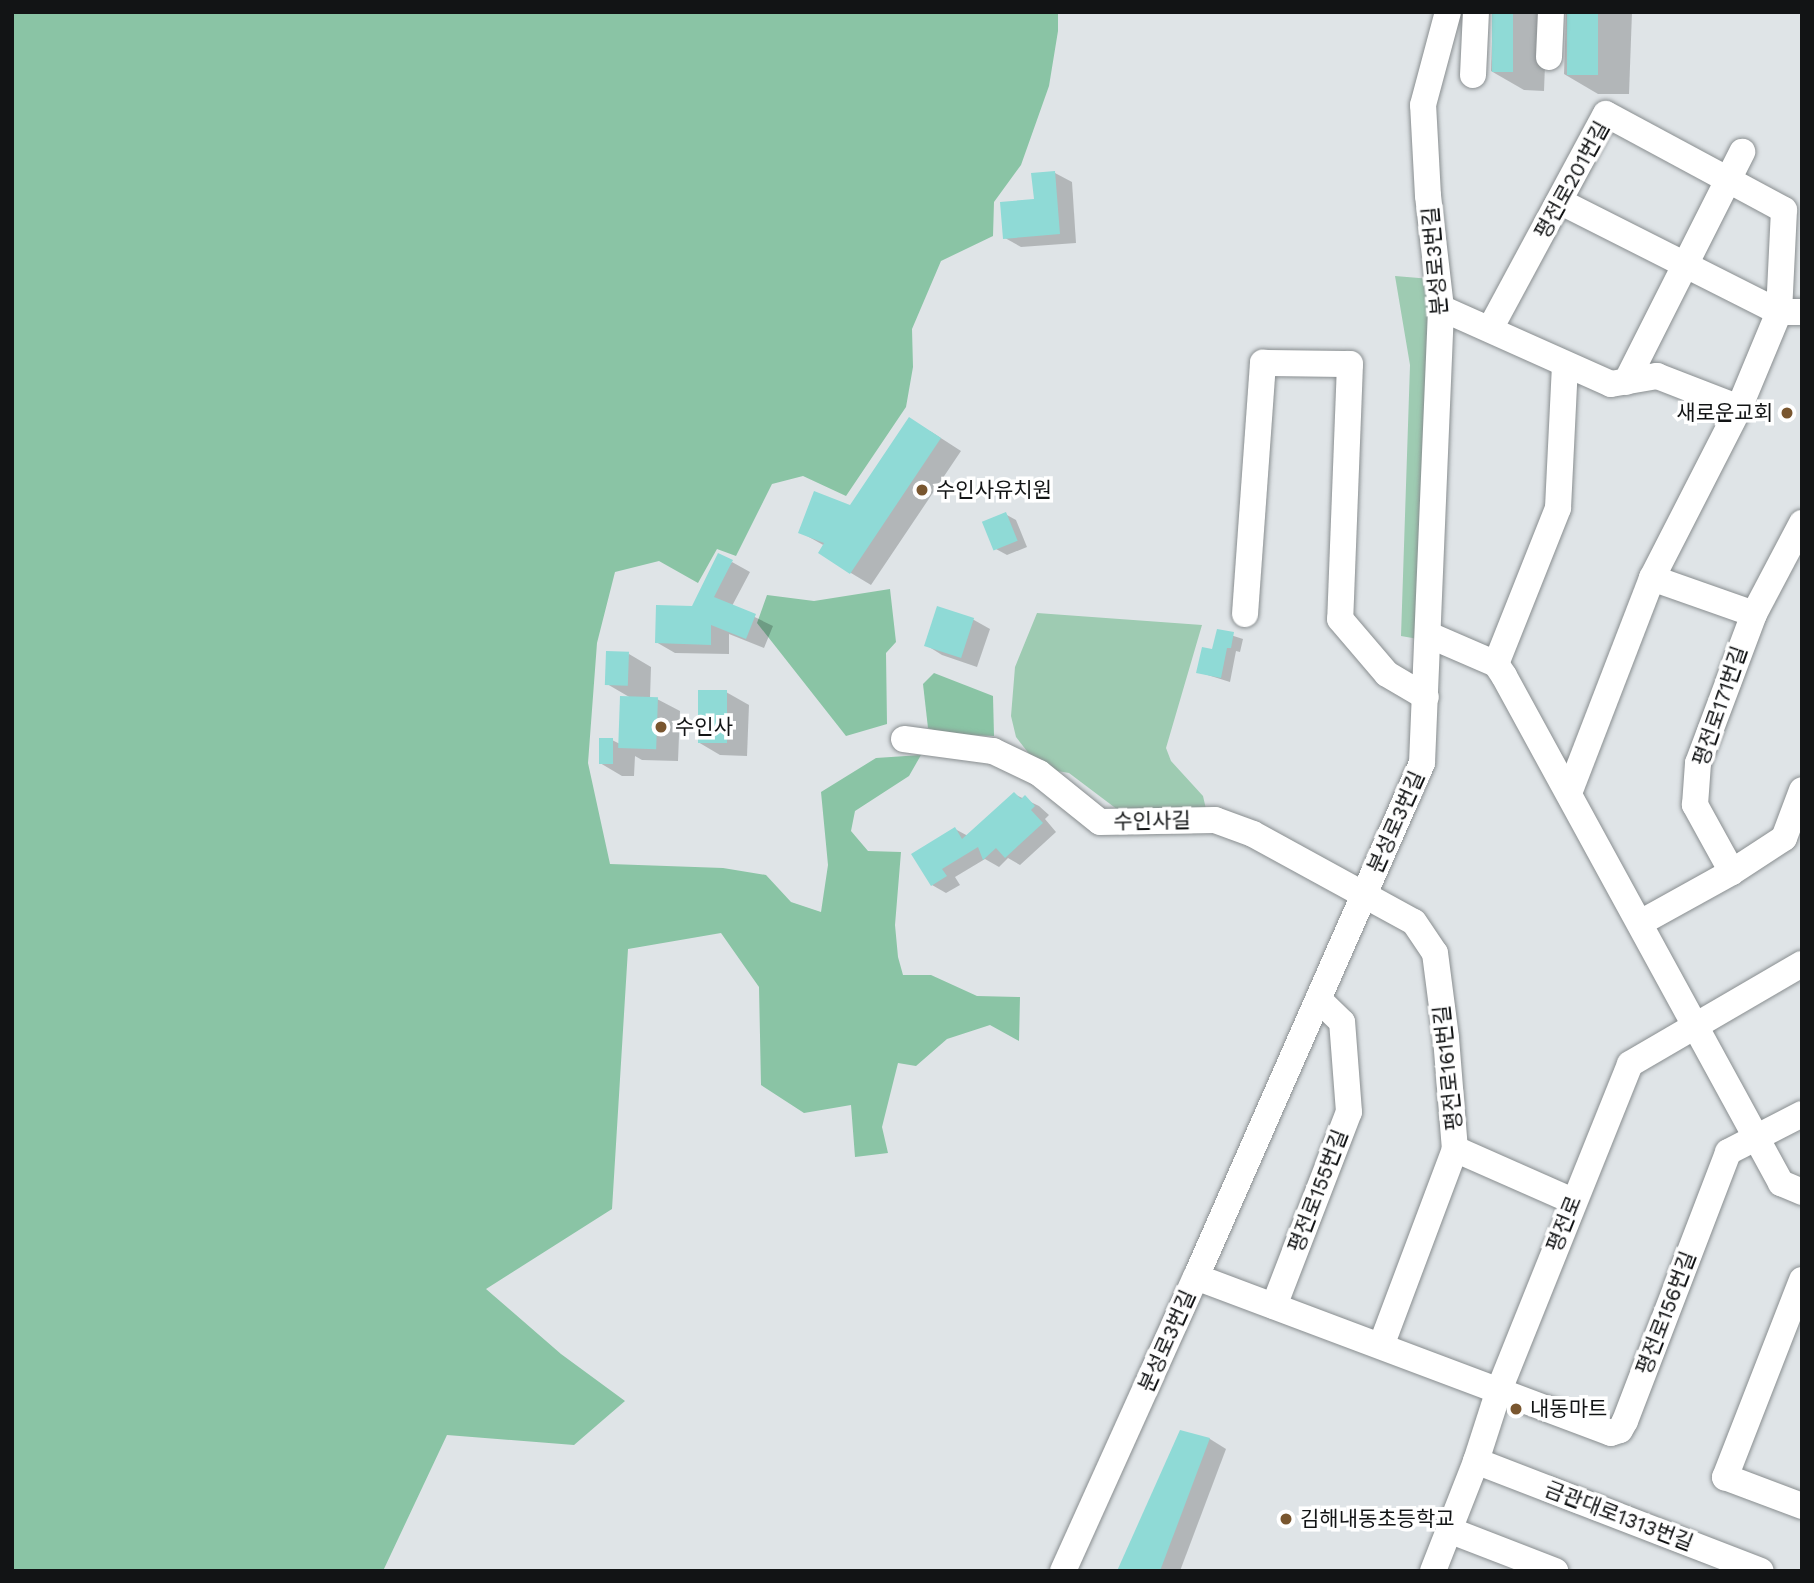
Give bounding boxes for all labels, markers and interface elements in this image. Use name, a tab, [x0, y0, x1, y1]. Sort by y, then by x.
street label: 평전로201번길	[1529, 117, 1615, 243]
street label: 분성로3번길	[1418, 206, 1452, 316]
place label: 새로운교회	[1676, 400, 1773, 426]
marker: 새로운교회	[1779, 405, 1795, 421]
place label: 수인사유치원	[936, 477, 1052, 503]
marker: 수인사유치원	[914, 482, 930, 498]
street label: 평전로171번길	[1688, 643, 1752, 769]
place label: 수인사	[675, 714, 733, 740]
marker: 수인사	[653, 719, 669, 735]
street label: 분성로3번길	[1362, 767, 1430, 877]
street label: 수인사길	[1113, 808, 1191, 834]
street label: 평전로161번길	[1429, 1004, 1467, 1132]
street label: 평전로155번길	[1283, 1126, 1353, 1256]
street label: 평전로	[1541, 1192, 1587, 1256]
street label: 평전로156번길	[1631, 1248, 1701, 1378]
street label: 분성로3번길	[1133, 1286, 1201, 1396]
place label: 내동마트	[1530, 1396, 1607, 1422]
marker: 내동마트	[1508, 1401, 1524, 1417]
street label: 금관대로1313번길	[1541, 1476, 1697, 1556]
place label: 김해내동초등학교	[1300, 1506, 1455, 1532]
marker: 김해내동초등학교	[1278, 1511, 1294, 1527]

